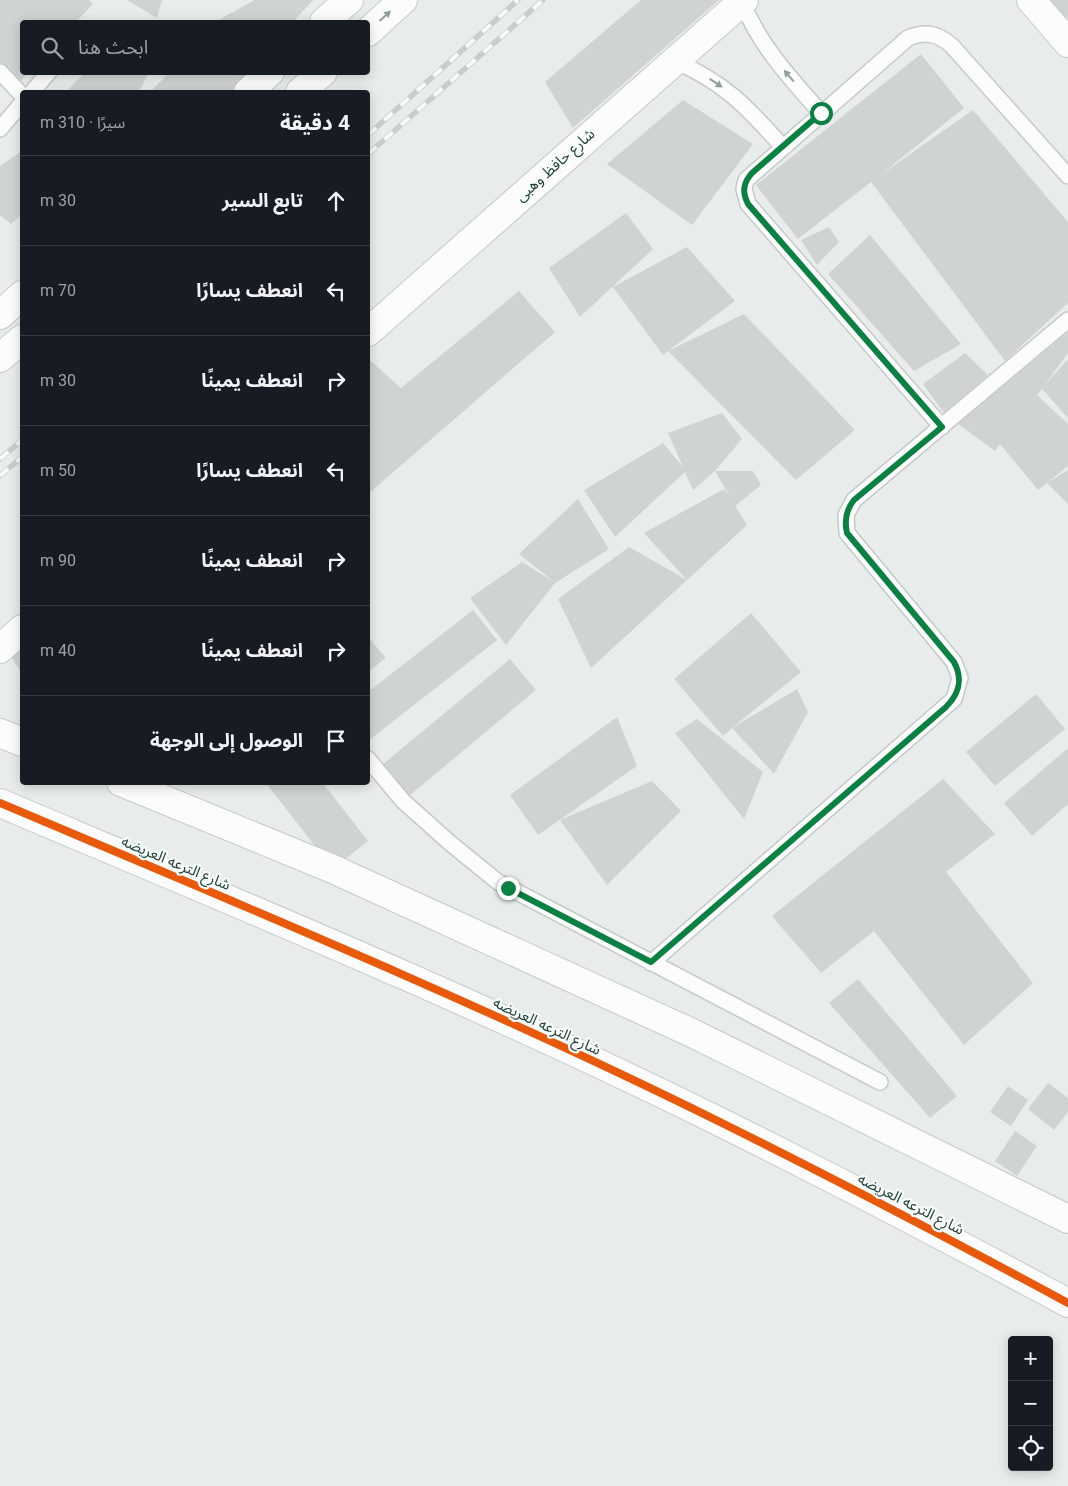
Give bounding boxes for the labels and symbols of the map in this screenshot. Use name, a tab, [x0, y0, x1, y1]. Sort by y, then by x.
one-way arrow	[379, 10, 391, 22]
one-way arrow	[783, 70, 794, 83]
one-way arrow	[710, 78, 723, 87]
route start	[810, 102, 833, 125]
street label: شارع حافظ وهبى	[512, 125, 601, 208]
street label: شارع الترعه العريضه	[117, 832, 234, 897]
route end	[497, 877, 520, 900]
street label: شارع الترعه العريضه	[489, 993, 604, 1062]
street label: شارع الترعه العريضه	[853, 1169, 967, 1241]

